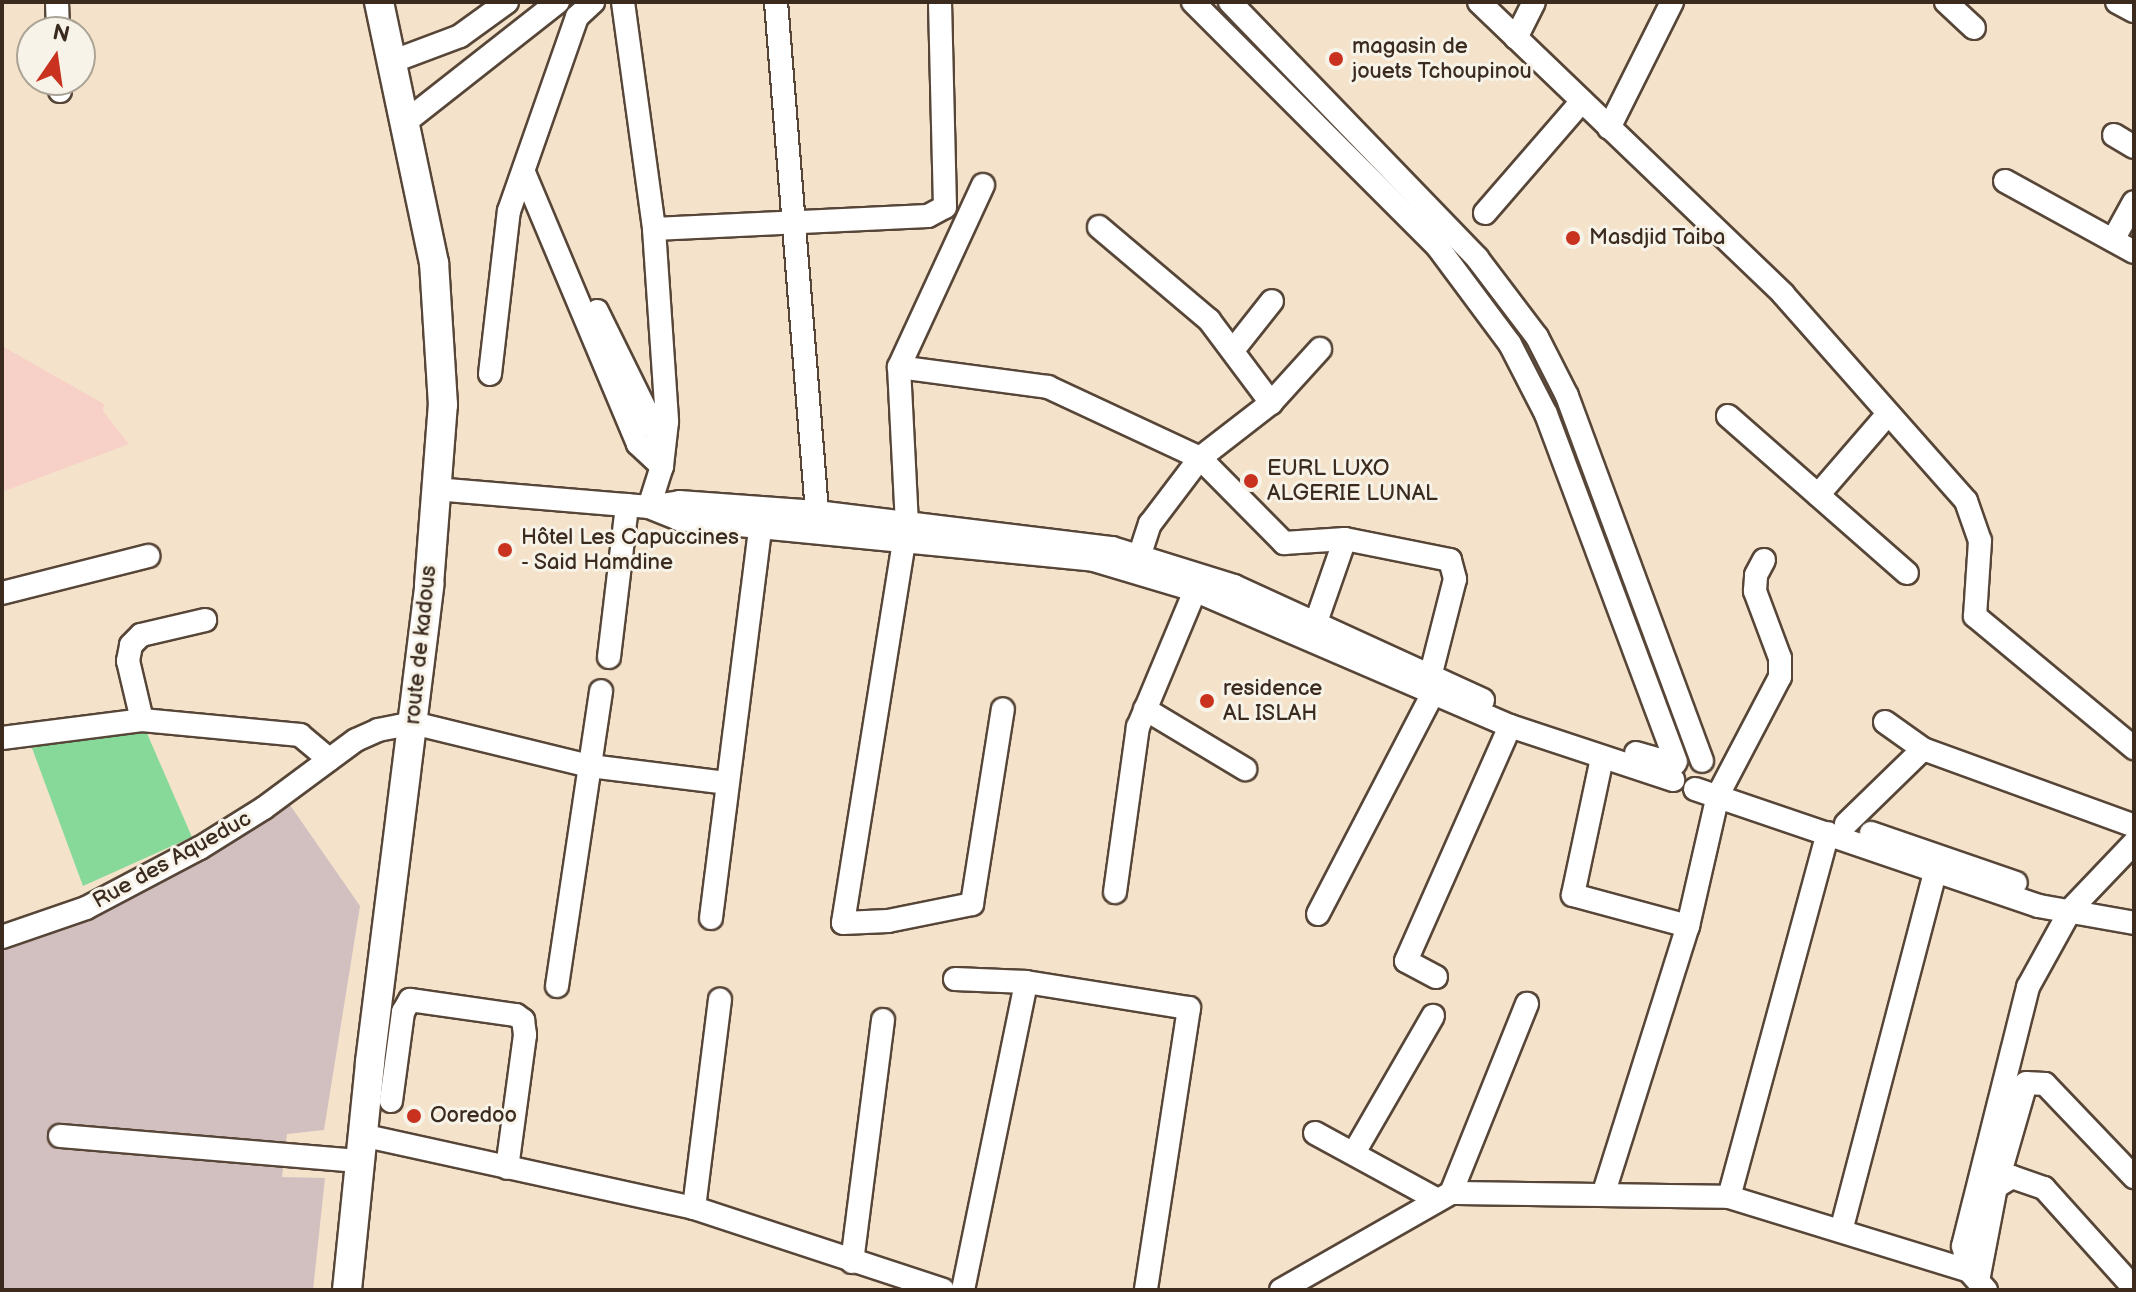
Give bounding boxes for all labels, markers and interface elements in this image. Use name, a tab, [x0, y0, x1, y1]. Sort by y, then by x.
north arrow	[16, 16, 96, 96]
text: N	[50, 19, 72, 49]
place label: magasin de jouets Tchoupinou	[1352, 33, 1532, 84]
marker: magasin de jouets Tchoupinou	[1327, 50, 1345, 68]
place label: Masdjid Taiba	[1589, 225, 1726, 251]
marker: Masdjid Taiba	[1564, 229, 1582, 247]
place label: EURL LUXO ALGERIE LUNAL	[1267, 455, 1438, 506]
marker: EURL LUXO ALGERIE LUNAL	[1242, 472, 1260, 490]
place label: Hôtel Les Capuccines - Said Hamdine	[521, 524, 739, 576]
marker: Hôtel Les Capuccines - Said Hamdine	[496, 541, 514, 559]
street label: route de kadous	[400, 564, 442, 726]
place label: residence AL ISLAH	[1223, 675, 1322, 726]
marker: residence AL ISLAH	[1198, 692, 1216, 710]
street label: Rue des Aqueduc	[88, 806, 256, 914]
place label: Ooredoo	[430, 1103, 517, 1129]
marker: Ooredoo	[405, 1107, 423, 1125]

